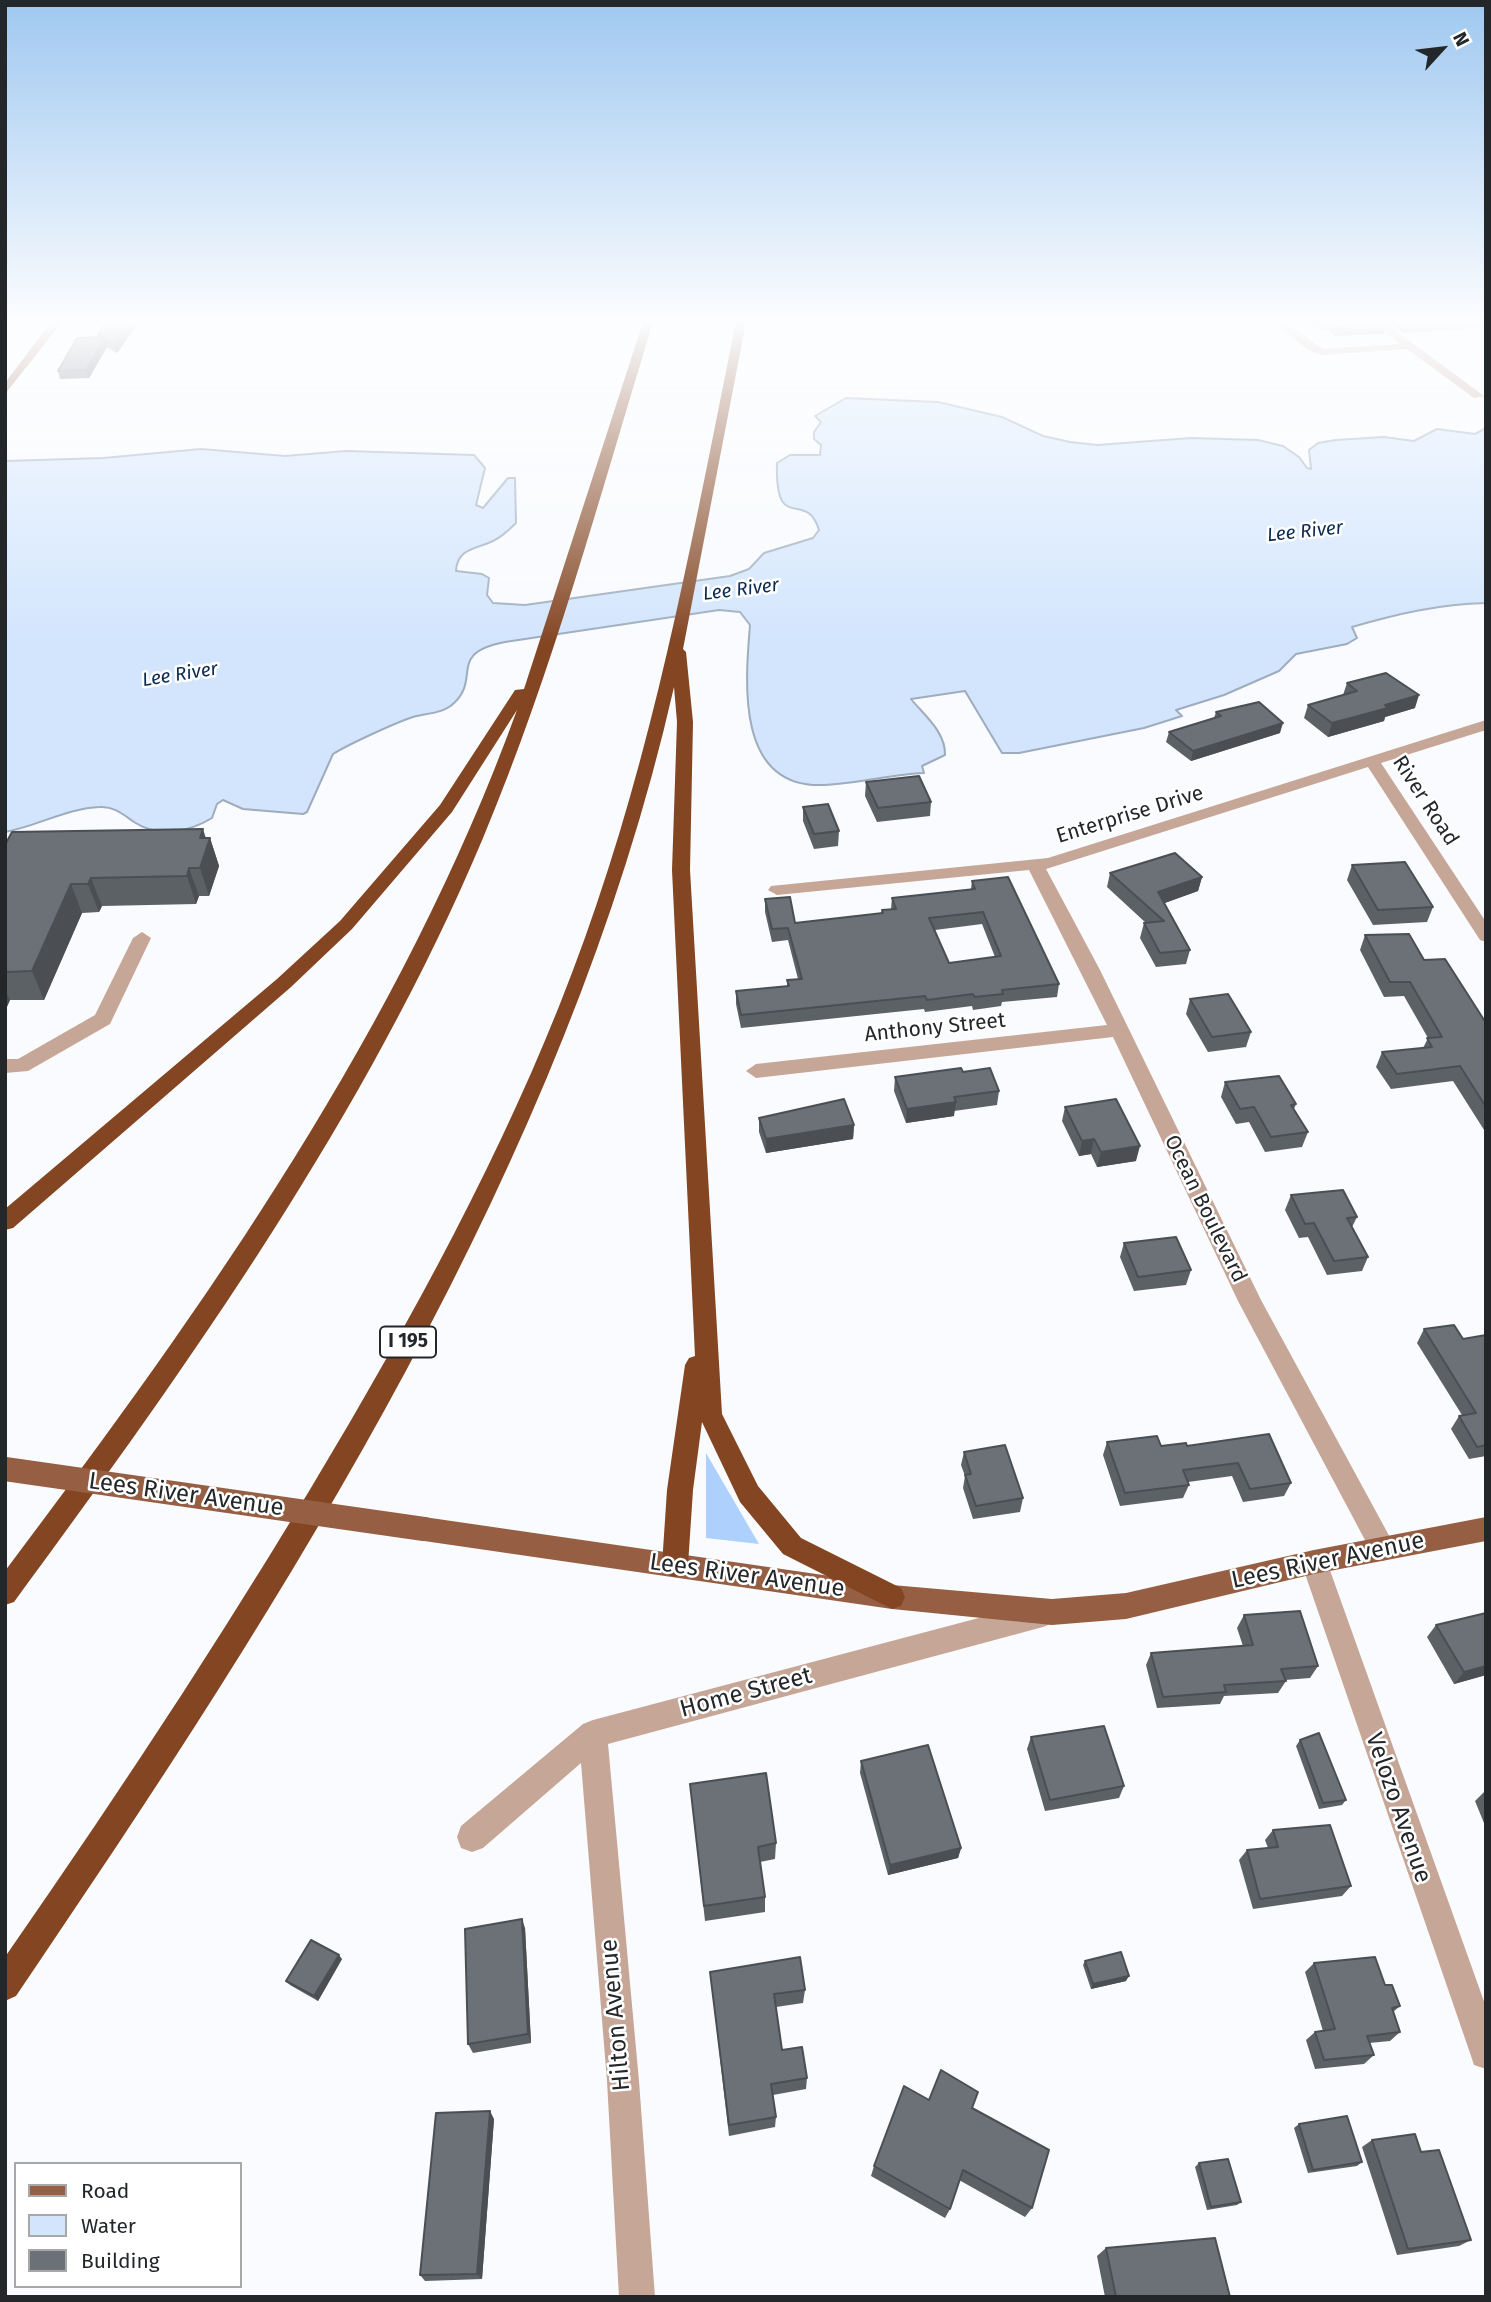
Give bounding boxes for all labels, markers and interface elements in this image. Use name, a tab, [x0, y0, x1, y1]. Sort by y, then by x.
north arrow	[1407, 14, 1477, 84]
text: N	[1448, 28, 1474, 50]
water label: Lee River	[1266, 517, 1344, 547]
water label: Lee River	[702, 574, 780, 606]
water label: Lee River	[141, 658, 219, 692]
street label: River Road	[1387, 751, 1463, 851]
street label: Enterprise Drive	[1053, 781, 1207, 849]
street label: Anthony Street	[863, 1008, 1007, 1048]
street label: Ocean Boulevard	[1158, 1131, 1252, 1287]
road number: I 195	[380, 1326, 436, 1358]
street label: Lees River Avenue	[87, 1467, 285, 1523]
street label: Lees River Avenue	[1229, 1526, 1427, 1596]
street label: Lees River Avenue	[648, 1548, 846, 1604]
street label: Home Street	[677, 1662, 815, 1724]
street label: Velozo Avenue	[1359, 1729, 1437, 1887]
street label: Hilton Avenue	[595, 1938, 637, 2092]
legend	[14, 2162, 242, 2288]
text: Road	[81, 2178, 129, 2204]
text: Water	[81, 2213, 136, 2239]
text: Building	[81, 2248, 160, 2274]

